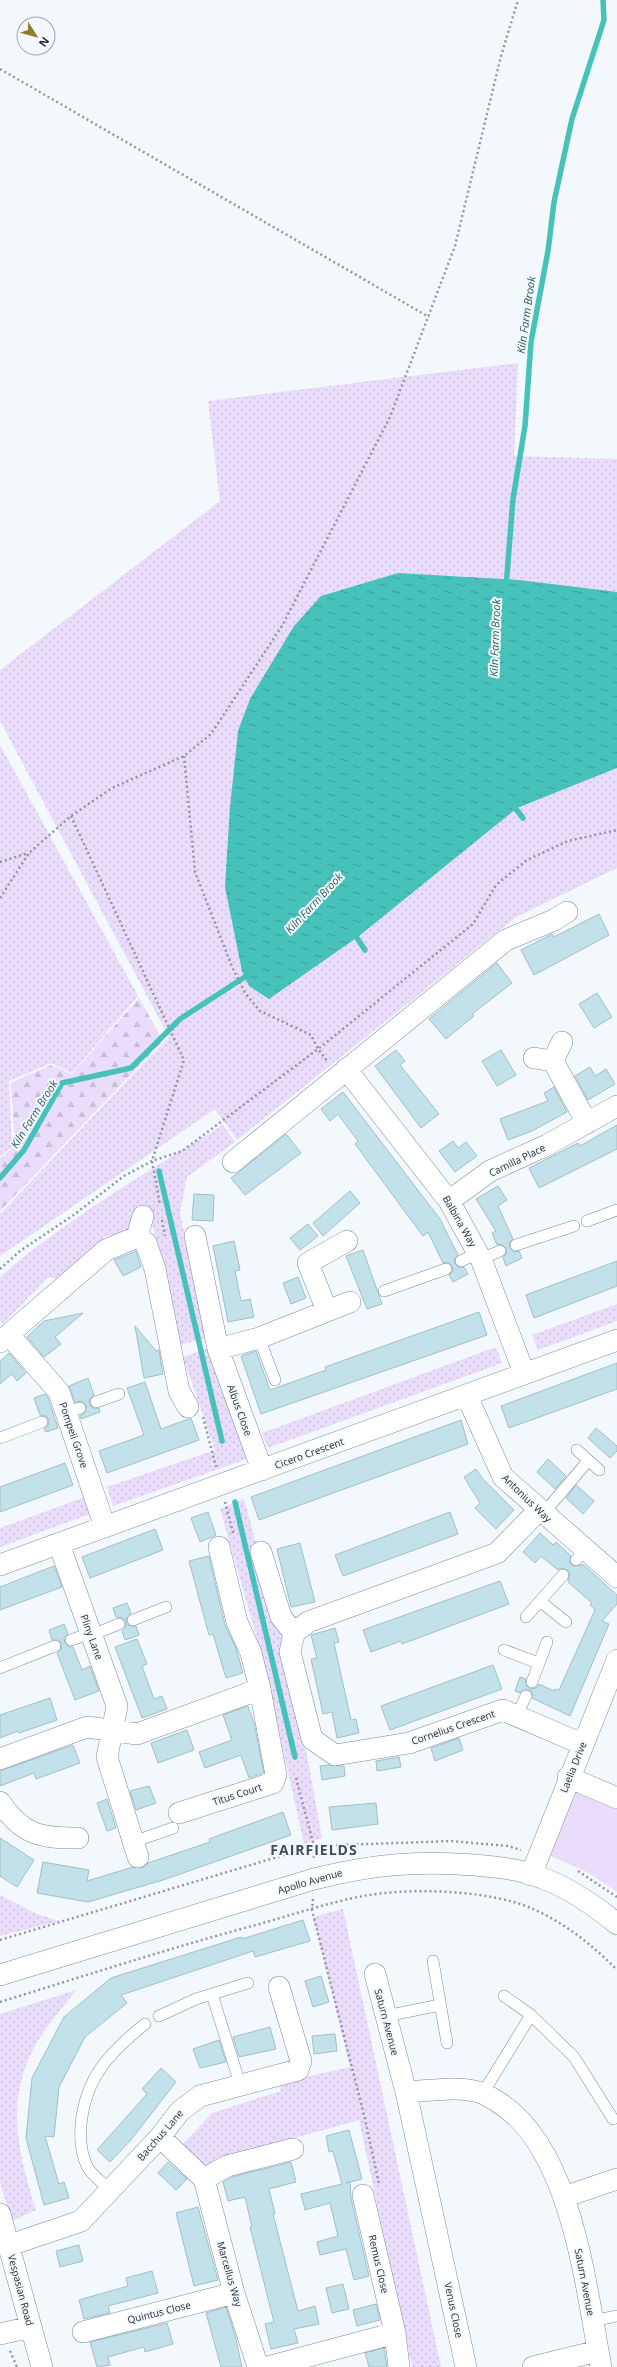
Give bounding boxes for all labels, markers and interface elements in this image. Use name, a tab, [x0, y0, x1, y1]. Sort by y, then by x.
north arrow	[16, 16, 56, 56]
text: N	[36, 34, 53, 50]
water label: Kiln Farm Brook	[513, 275, 538, 355]
water label: Kiln Farm Brook	[486, 598, 503, 677]
water label: Kiln Farm Brook	[282, 869, 346, 936]
water label: Kiln Farm Brook	[7, 1076, 61, 1151]
street label: Camilla Place	[486, 1140, 548, 1180]
street label: Balbina Way	[440, 1193, 481, 1250]
street label: Albus Close	[224, 1382, 256, 1438]
street label: Pompeii Grove	[56, 1400, 92, 1470]
street label: Cicero Crescent	[272, 1434, 346, 1472]
street label: Antonius Way	[499, 1471, 556, 1526]
street label: Pliny Lane	[77, 1612, 107, 1662]
street label: Cornelius Crescent	[409, 1706, 497, 1748]
street label: Laelia Drive	[556, 1739, 590, 1795]
street label: Titus Court	[210, 1779, 264, 1809]
district label: FAIRFIELDS	[270, 1840, 358, 1859]
street label: Apollo Avenue	[276, 1865, 344, 1897]
street label: Saturn Avenue	[371, 1987, 403, 2057]
street label: Bacchus Lane	[134, 2106, 186, 2164]
street label: Remus Close	[365, 2233, 393, 2295]
street label: Marcellus Way	[214, 2240, 246, 2309]
street label: Saturn Avenue	[572, 2247, 598, 2317]
street label: Vespasian Road	[5, 2253, 37, 2327]
street label: Venus Close	[441, 2281, 467, 2339]
street label: Quintus Close	[126, 2297, 193, 2327]

